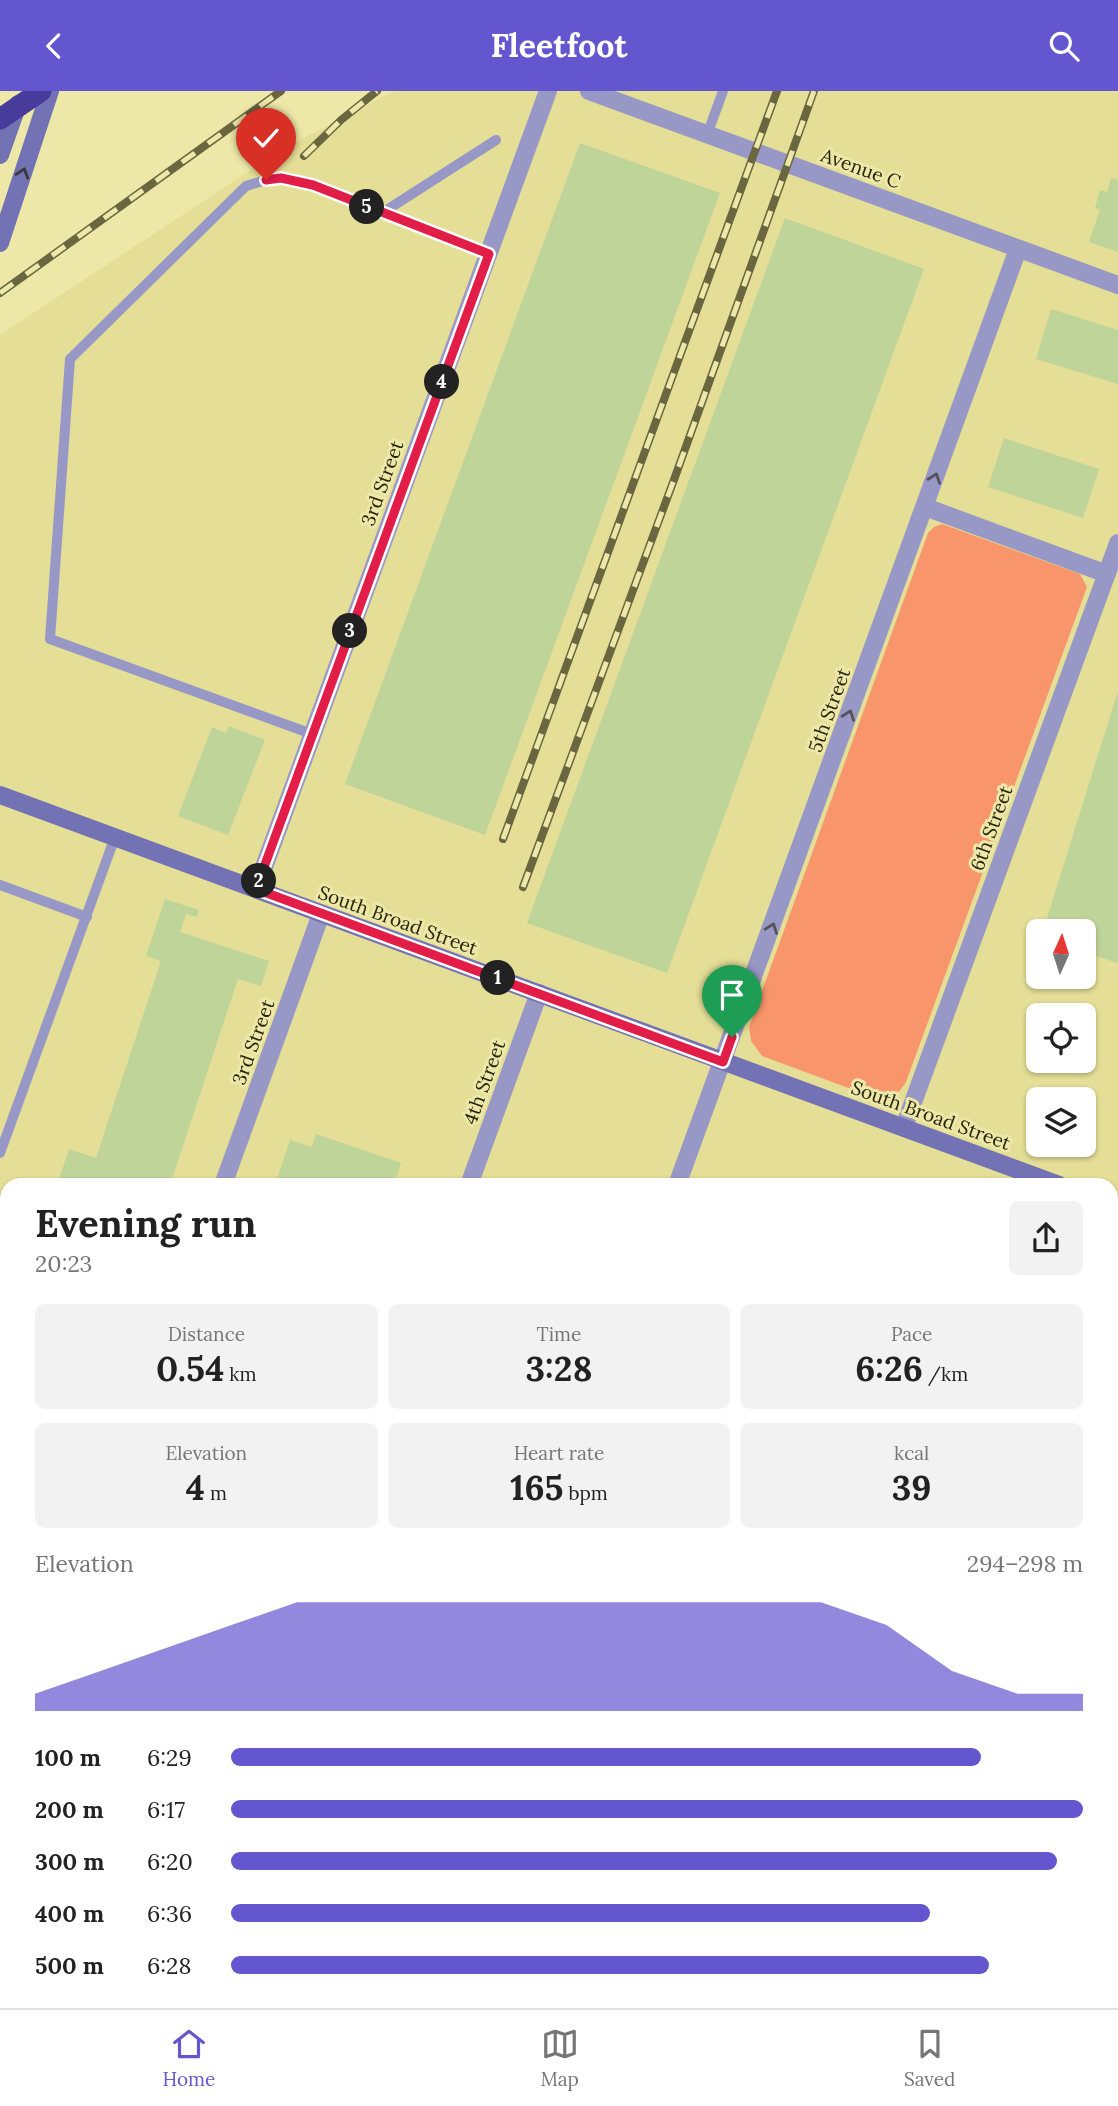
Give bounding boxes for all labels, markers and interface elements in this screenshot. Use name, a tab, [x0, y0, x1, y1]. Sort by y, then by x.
text: Fleetfoot	[490, 25, 628, 66]
icon: back	[35, 27, 73, 65]
icon: search	[1045, 27, 1083, 65]
pin	[236, 108, 296, 180]
icon: check	[247, 119, 285, 157]
street label: Avenue C	[817, 142, 904, 193]
one-way arrow	[15, 167, 29, 180]
pin: 5	[350, 190, 384, 225]
text: 5	[361, 194, 372, 218]
pin: 4	[424, 365, 460, 399]
text: 4	[436, 369, 447, 393]
street label: 3rd Street	[356, 437, 409, 529]
one-way arrow	[927, 472, 941, 484]
pin: 3	[332, 613, 368, 649]
text: 3	[344, 618, 355, 642]
street label: 5th Street	[803, 664, 856, 755]
one-way arrow	[841, 709, 855, 721]
street label: 6th Street	[965, 782, 1018, 874]
pin: 2	[242, 863, 276, 899]
text: 2	[253, 868, 264, 892]
street label: South Broad Street	[315, 880, 482, 960]
north arrow	[1026, 919, 1096, 989]
map controls	[1026, 919, 1096, 1157]
one-way arrow	[763, 923, 777, 935]
pin: 1	[480, 961, 516, 995]
text: 1	[494, 965, 501, 989]
pin	[702, 965, 762, 1037]
icon: arrive	[713, 976, 751, 1014]
street label: 3rd Street	[227, 996, 280, 1088]
button: locate	[1026, 1003, 1096, 1073]
street label: 4th Street	[458, 1036, 511, 1127]
street label: South Broad Street	[848, 1075, 1015, 1155]
button: layers	[1026, 1087, 1096, 1157]
text: Evening run	[35, 1199, 257, 1247]
button: share	[1009, 1201, 1083, 1275]
text: 20:23	[35, 1249, 92, 1278]
text: Distance	[168, 1322, 245, 1346]
text: Time	[537, 1322, 581, 1346]
text: Pace	[891, 1322, 932, 1346]
text: 0.54	[156, 1346, 224, 1391]
text: 3:28	[525, 1346, 593, 1391]
text: 6:26	[855, 1346, 923, 1391]
text: km	[224, 1362, 257, 1386]
text: /km	[923, 1362, 968, 1386]
text: Elevation	[166, 1441, 247, 1465]
text: Heart rate	[514, 1441, 604, 1465]
text: kcal	[894, 1441, 929, 1465]
text: 4	[186, 1465, 205, 1510]
text: 165	[510, 1465, 563, 1510]
text: 39	[892, 1465, 932, 1510]
text: m	[205, 1481, 227, 1505]
text: bpm	[563, 1481, 608, 1505]
text: Elevation	[35, 1549, 134, 1578]
text: 294–298 m	[967, 1549, 1083, 1578]
text: 100 m	[35, 1743, 101, 1772]
text: 6:29	[147, 1743, 192, 1772]
text: 200 m	[35, 1795, 104, 1824]
text: 6:17	[147, 1795, 185, 1824]
text: 300 m	[35, 1847, 104, 1876]
text: 6:20	[147, 1847, 193, 1876]
text: 400 m	[35, 1899, 104, 1928]
text: 6:36	[147, 1899, 192, 1928]
text: 500 m	[35, 1951, 104, 1980]
text: 6:28	[147, 1951, 191, 1980]
tab: Home	[163, 2025, 215, 2091]
tab: Map	[540, 2025, 579, 2091]
tab: Saved	[904, 2025, 955, 2091]

